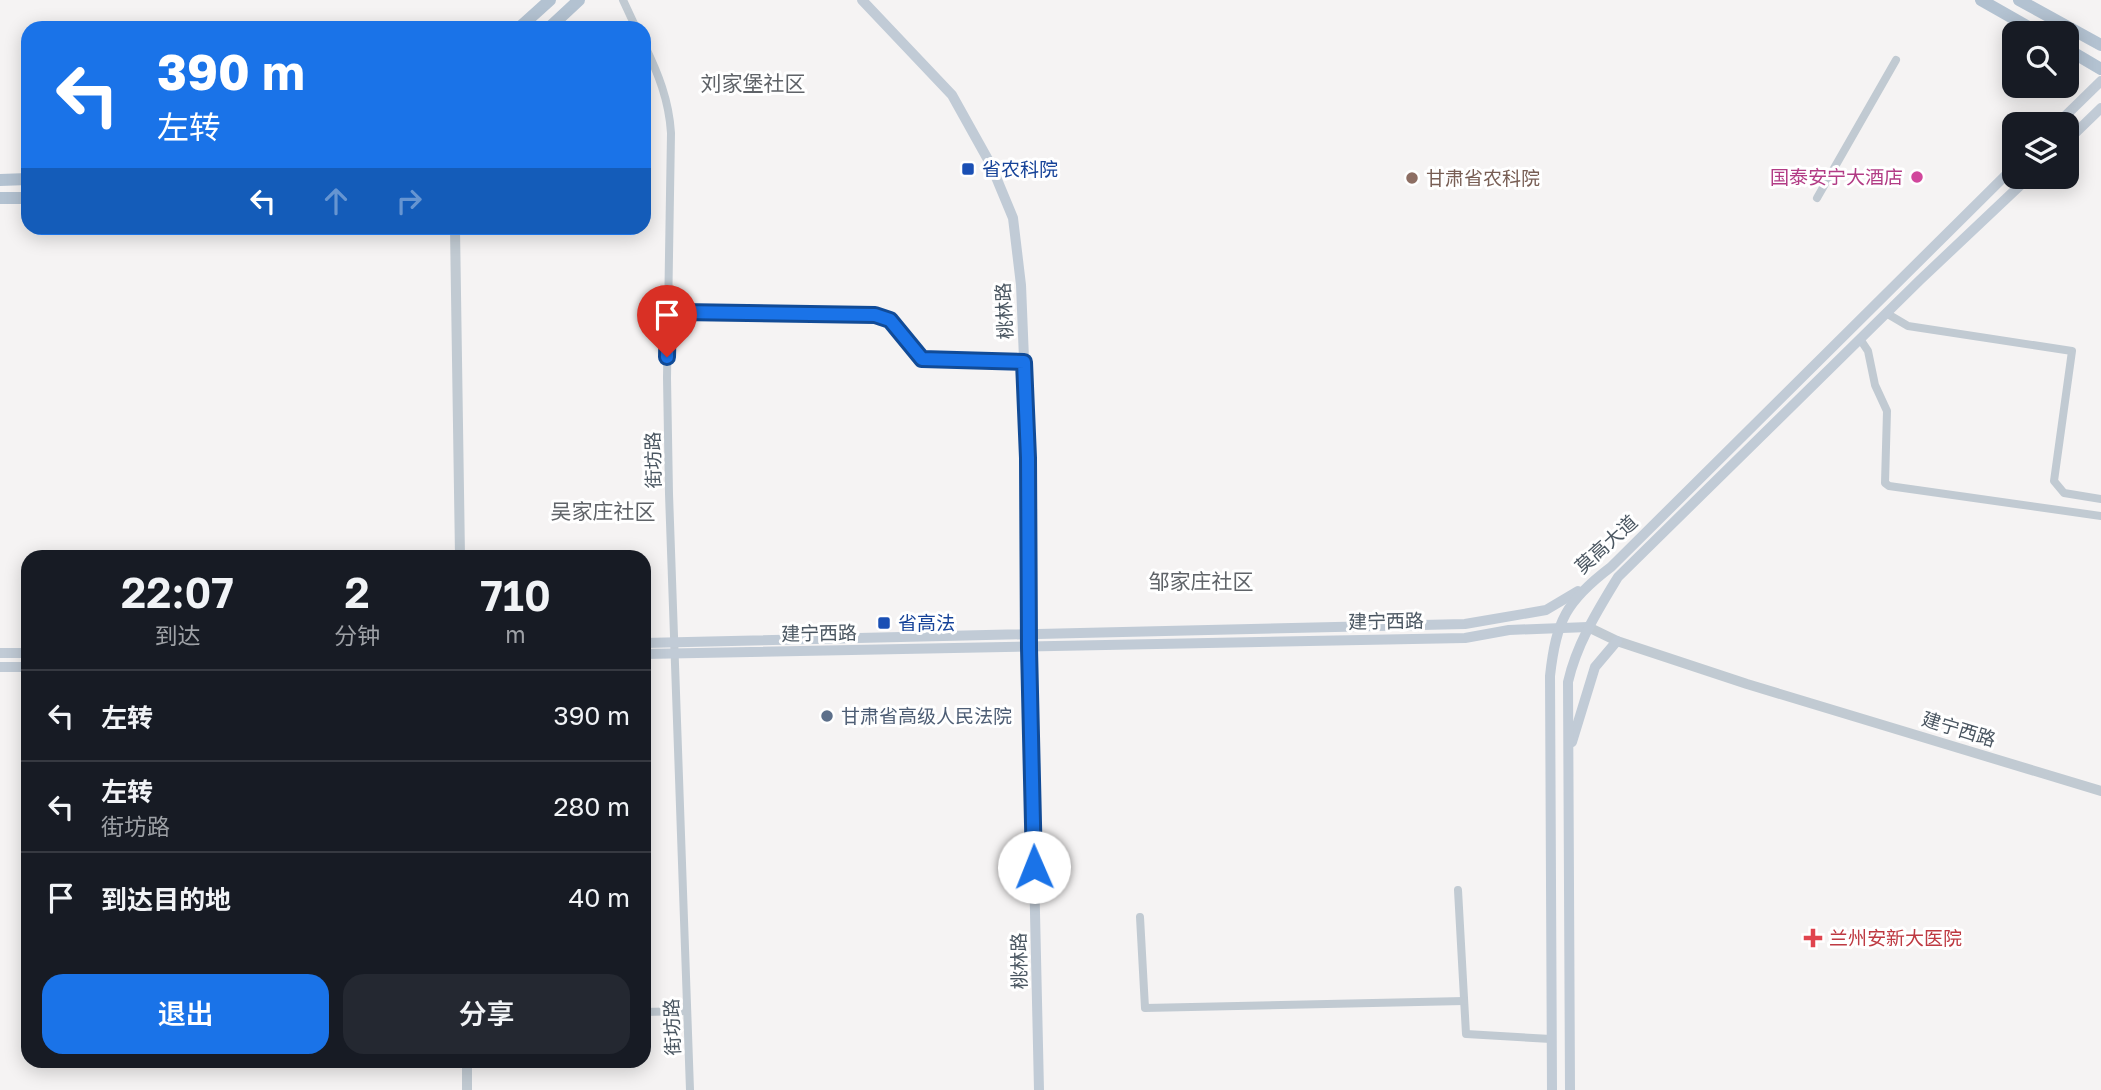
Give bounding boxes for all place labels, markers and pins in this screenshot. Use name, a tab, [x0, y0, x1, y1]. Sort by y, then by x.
place label: 省农科院	[982, 157, 1058, 180]
marker: 省农科院	[960, 161, 976, 177]
place label: 国泰安宁大酒店	[1770, 165, 1903, 188]
place label: 甘肃省农科院	[1426, 166, 1540, 189]
marker: 国泰安宁大酒店	[1909, 169, 1925, 185]
marker: 甘肃省农科院	[1404, 170, 1420, 186]
pin	[637, 285, 697, 357]
place label: 省高法	[898, 611, 955, 634]
marker: 省高法	[876, 615, 892, 631]
place label: 甘肃省高级人民法院	[841, 704, 1012, 727]
marker: 甘肃省高级人民法院	[819, 708, 835, 724]
place label: 兰州安新大医院	[1829, 926, 1962, 949]
marker: 兰州安新大医院	[1803, 928, 1823, 948]

